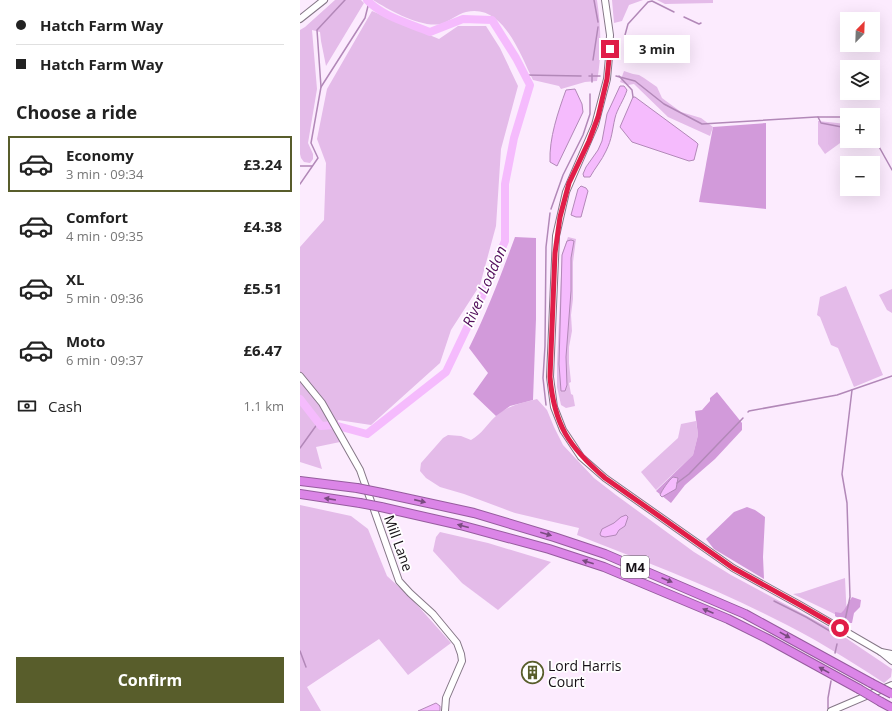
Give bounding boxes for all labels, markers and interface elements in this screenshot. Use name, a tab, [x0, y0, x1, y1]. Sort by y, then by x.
north arrow	[840, 12, 880, 52]
map controls	[840, 12, 880, 196]
text: Hatch Farm Way	[40, 15, 163, 35]
callout: 3 min	[624, 35, 690, 63]
route end	[601, 40, 619, 58]
text: 3 min	[639, 40, 675, 58]
text: Hatch Farm Way	[40, 54, 163, 74]
button: layers	[840, 60, 880, 100]
text: Choose a ride	[16, 100, 137, 124]
button: +	[840, 108, 880, 148]
text: Economy	[66, 145, 134, 165]
icon: car	[18, 146, 54, 182]
text: £3.24	[243, 154, 282, 174]
button: −	[840, 156, 880, 196]
text: 3 min · 09:34	[66, 165, 143, 183]
text: Comfort	[66, 207, 128, 227]
icon: car	[18, 208, 54, 244]
text: £4.38	[243, 216, 282, 236]
text: 4 min · 09:35	[66, 227, 143, 245]
water label: River Loddon	[457, 242, 511, 330]
text: XL	[66, 269, 84, 289]
icon: car	[18, 270, 54, 306]
text: £5.51	[243, 278, 282, 298]
text: 5 min · 09:36	[66, 289, 143, 307]
text: Moto	[66, 331, 105, 351]
icon: car	[18, 332, 54, 368]
text: £6.47	[243, 340, 282, 360]
text: 6 min · 09:37	[66, 351, 143, 369]
icon: cash	[16, 395, 38, 417]
text: Cash	[48, 396, 82, 416]
text: 1.1 km	[243, 397, 284, 415]
one-way arrow	[324, 495, 336, 501]
one-way arrow	[414, 499, 426, 505]
street label: Mill Lane	[380, 512, 418, 574]
one-way arrow	[457, 522, 470, 528]
one-way arrow	[540, 531, 552, 537]
road number: M4	[621, 556, 649, 578]
one-way arrow	[582, 559, 594, 565]
one-way arrow	[661, 578, 673, 584]
one-way arrow	[703, 608, 714, 614]
route start	[831, 619, 849, 637]
one-way arrow	[779, 632, 791, 639]
place label: Lord Harris Court	[548, 656, 622, 691]
button: Confirm	[16, 657, 284, 703]
building icon: Lord Harris Court	[519, 660, 545, 686]
one-way arrow	[818, 666, 830, 673]

